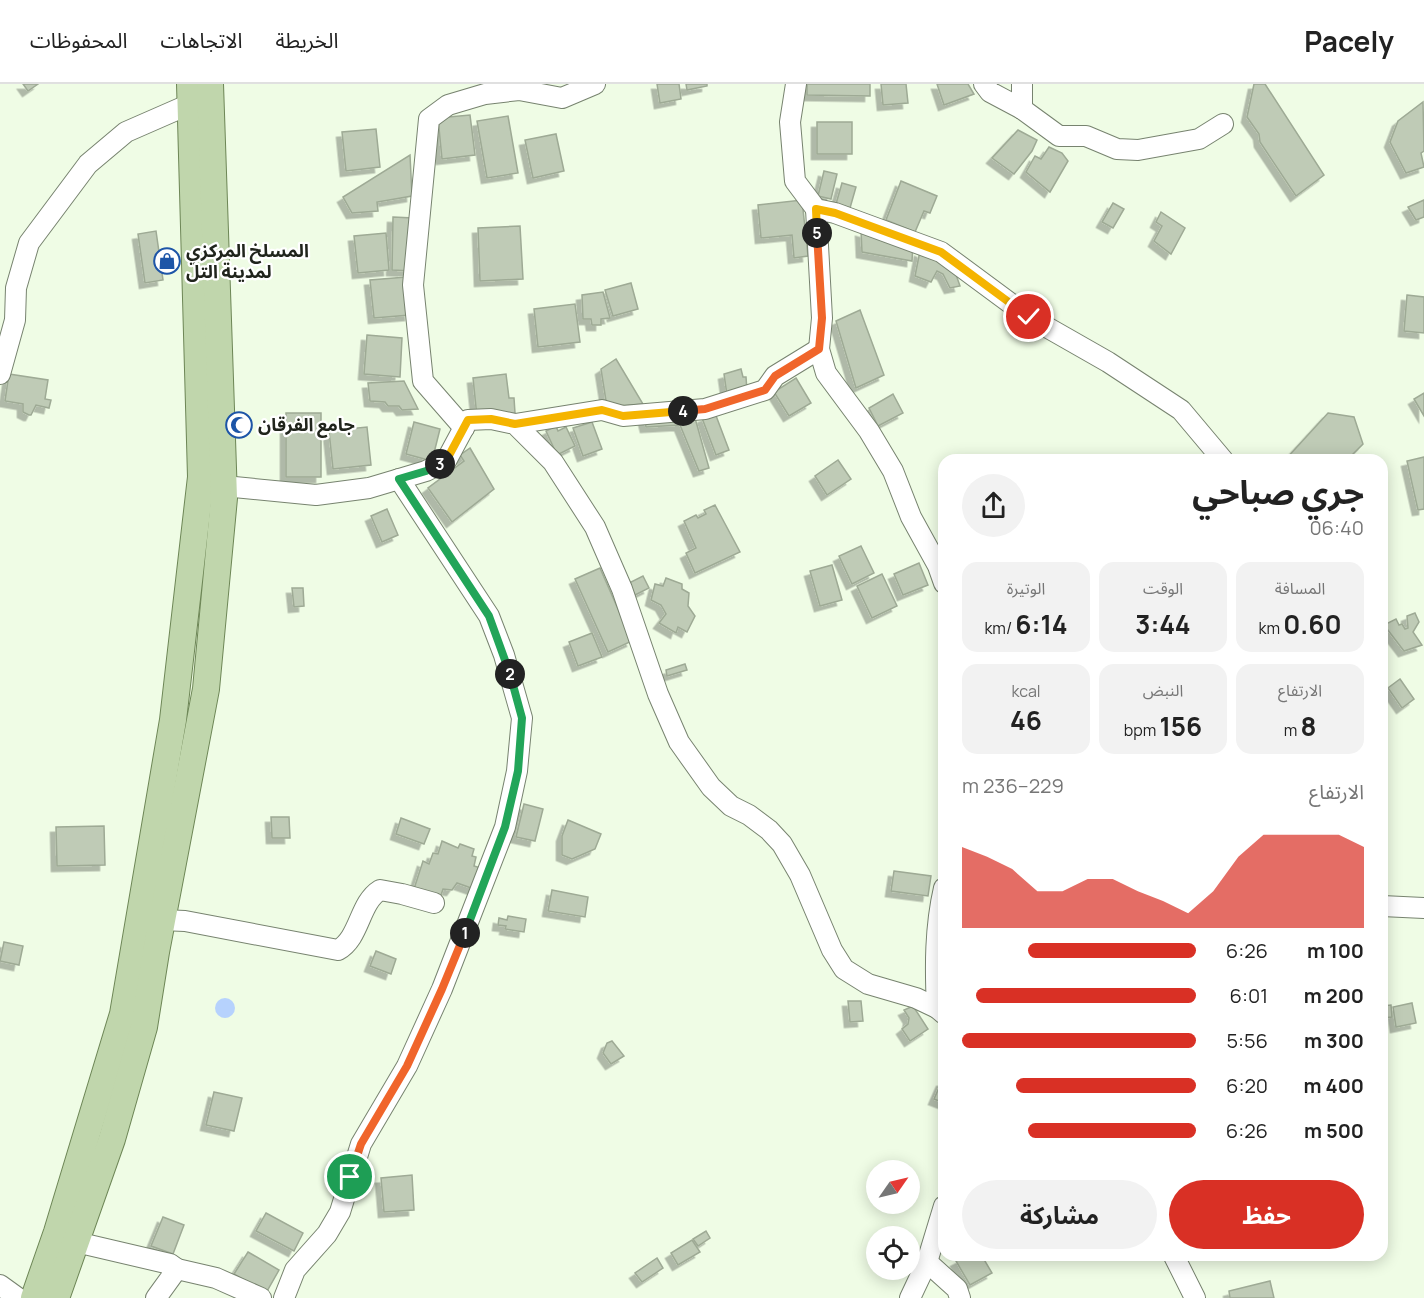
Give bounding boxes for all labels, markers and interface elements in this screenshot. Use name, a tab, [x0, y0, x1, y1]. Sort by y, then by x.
text: Pacely	[1304, 22, 1394, 60]
text: المحفوظات	[30, 26, 127, 54]
text: الاتجاهات	[160, 26, 242, 54]
text: الخريطة	[275, 26, 338, 54]
pin: 5	[802, 218, 832, 248]
text: 5	[812, 222, 822, 244]
place label: المسلخ المركزي لمدينة التل	[186, 238, 309, 283]
shop icon: المسلخ المركزي لمدينة التل	[152, 246, 182, 276]
pin	[1003, 291, 1054, 342]
icon: check	[1012, 300, 1045, 333]
pin: 4	[668, 396, 698, 426]
text: 4	[678, 400, 688, 422]
mosque icon: جامع الفرقان	[224, 410, 254, 440]
place label: جامع الفرقان	[258, 412, 355, 438]
pin: 3	[425, 449, 455, 479]
text: 3	[435, 453, 445, 475]
text: جري صباحي	[1192, 469, 1364, 514]
button: share	[962, 474, 1025, 537]
text: 06:40	[1309, 514, 1364, 541]
text: الوتيرة	[1007, 577, 1045, 599]
text: الوقت	[1143, 577, 1183, 599]
text: المسافة	[1275, 577, 1325, 599]
text: 6:14	[1015, 606, 1068, 642]
text: 3:44	[1135, 606, 1191, 642]
text: 0.60	[1283, 606, 1342, 642]
text: /km	[984, 617, 1015, 639]
text: km	[1259, 617, 1283, 639]
pin: 2	[495, 659, 525, 689]
text: 2	[505, 663, 515, 685]
text: النبض	[1143, 679, 1183, 701]
text: الارتفاع	[1278, 679, 1322, 701]
text: kcal	[1011, 680, 1041, 702]
text: 46	[1010, 702, 1042, 738]
text: 156	[1159, 708, 1202, 744]
text: 8	[1300, 708, 1316, 744]
text: bpm	[1124, 719, 1159, 741]
text: m	[1284, 719, 1300, 741]
text: 229–236 m	[962, 772, 1064, 799]
text: الارتفاع	[1309, 778, 1364, 805]
pin: 1	[450, 918, 480, 948]
text: 1	[461, 922, 469, 944]
text: 6:26	[1226, 937, 1268, 964]
text: 100 m	[1307, 937, 1364, 964]
text: 6:01	[1230, 982, 1268, 1009]
text: 200 m	[1304, 982, 1364, 1009]
text: 5:56	[1227, 1027, 1268, 1054]
text: 300 m	[1304, 1027, 1364, 1054]
text: 6:20	[1226, 1072, 1268, 1099]
text: 400 m	[1304, 1072, 1364, 1099]
text: 6:26	[1226, 1117, 1268, 1144]
text: 500 m	[1304, 1117, 1364, 1144]
pin	[324, 1151, 375, 1202]
icon: arrive	[333, 1160, 366, 1193]
north arrow	[866, 1160, 920, 1214]
map controls	[866, 1160, 920, 1280]
button: مشاركة	[962, 1180, 1157, 1249]
button: حفظ	[1169, 1180, 1364, 1249]
button: locate	[866, 1226, 920, 1280]

